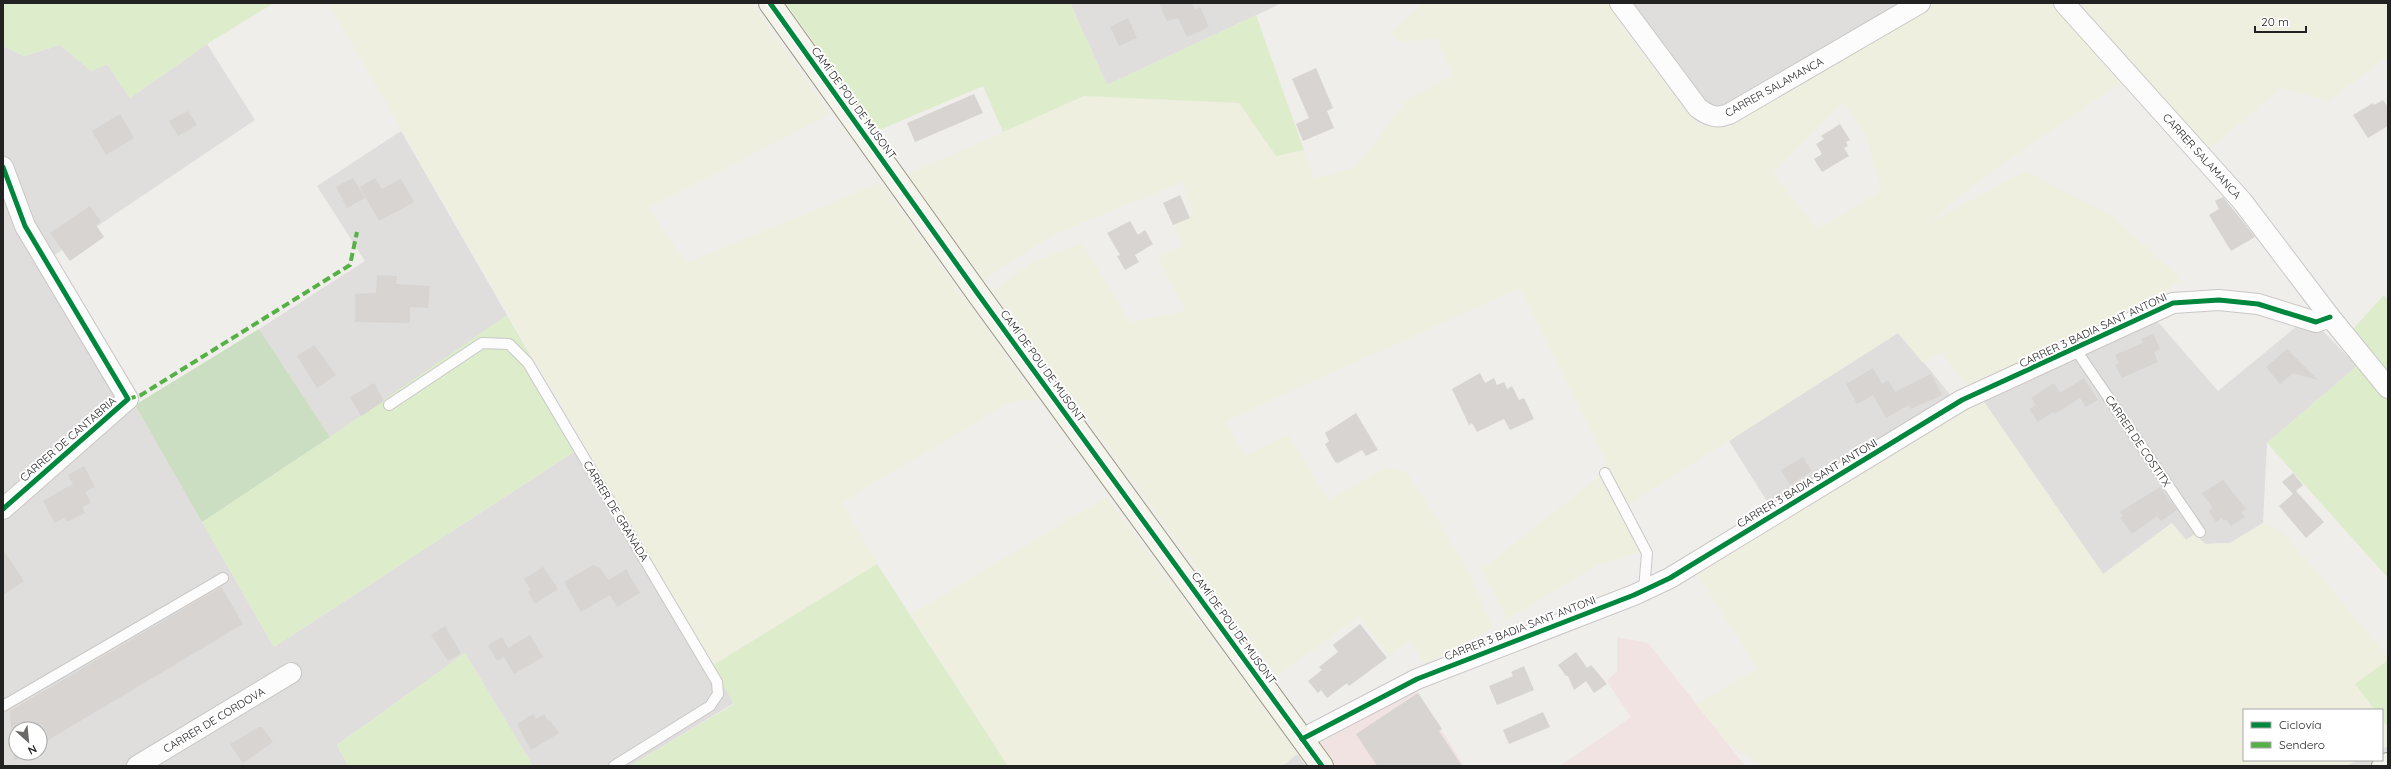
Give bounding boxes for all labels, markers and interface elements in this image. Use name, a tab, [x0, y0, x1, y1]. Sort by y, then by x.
scale bar	[2255, 8, 2306, 34]
text: 20 m	[2261, 14, 2289, 29]
street label: CAMÍ DE POU DE MUSONT	[809, 44, 900, 162]
street label: CARRER SALAMANCA	[1722, 54, 1826, 120]
street label: CARRER SALAMANCA	[2160, 110, 2244, 202]
street label: CARRER 3 BADIA SANT ANTONI	[2017, 290, 2169, 370]
street label: CAMÍ DE POU DE MUSONT	[998, 307, 1089, 425]
street label: CARRER DE CANTABRIA	[17, 393, 119, 485]
street label: CARRER DE COSTITX	[2102, 393, 2174, 490]
street label: CARRER 3 BADIA SANT ANTONI	[1734, 435, 1880, 531]
street label: CARRER DE GRANADA	[580, 458, 652, 564]
street label: CAMÍ DE POU DE MUSONT	[1189, 569, 1280, 687]
street label: CARRER 3 BADIA SANT ANTONI	[1442, 593, 1598, 663]
street label: CARRER DE CORDOVA	[161, 684, 267, 756]
legend	[2243, 709, 2383, 761]
text: Ciclovía	[2279, 717, 2322, 732]
north arrow	[8, 721, 48, 761]
text: Sendero	[2279, 737, 2325, 752]
text: N	[26, 742, 39, 758]

